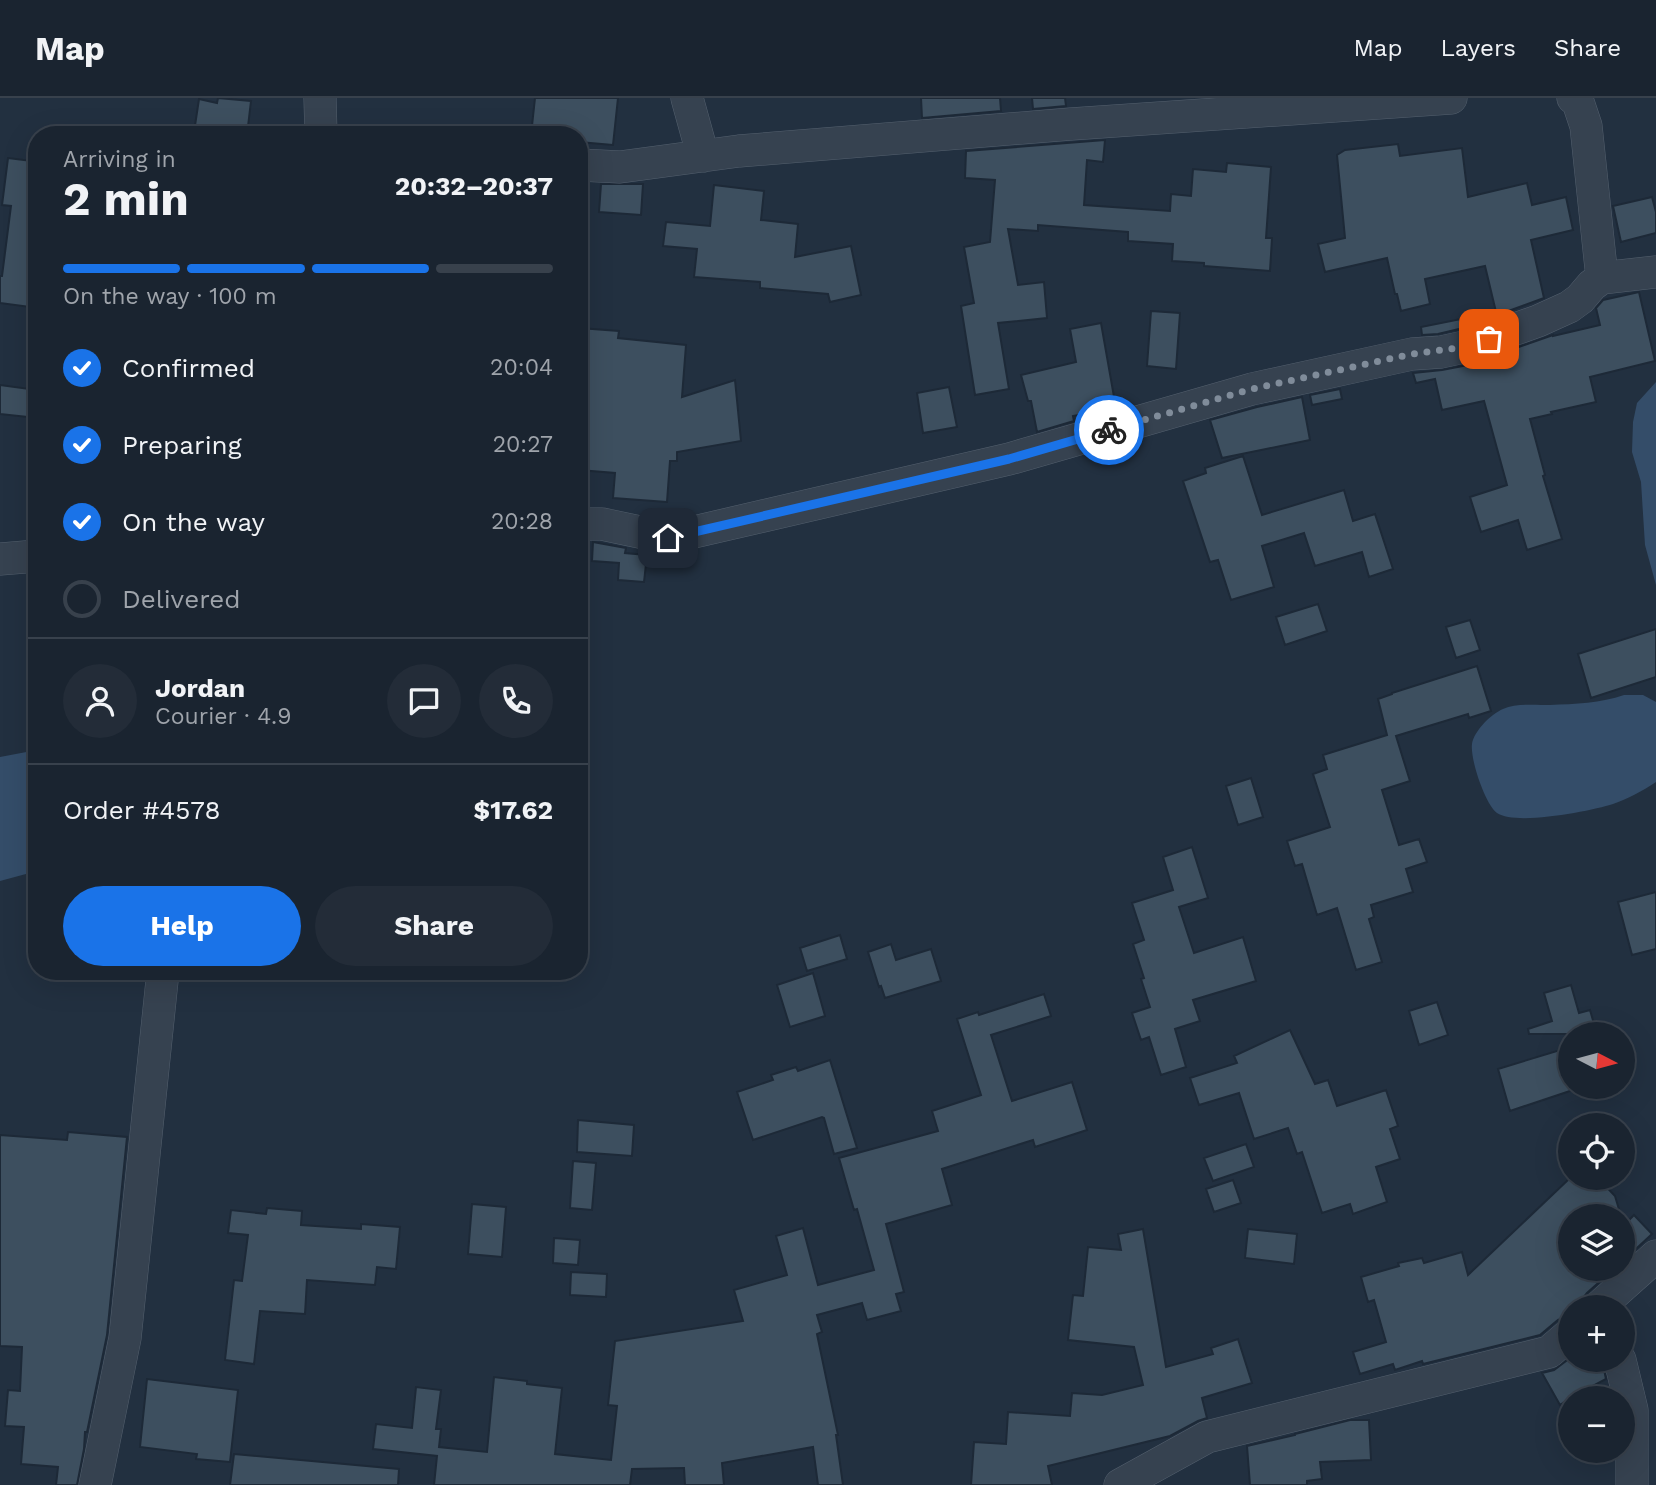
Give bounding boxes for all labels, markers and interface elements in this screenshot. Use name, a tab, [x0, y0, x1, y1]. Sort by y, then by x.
text: Map	[35, 29, 105, 68]
text: Map	[1354, 34, 1402, 62]
text: Layers	[1440, 34, 1516, 62]
text: Share	[1554, 34, 1621, 62]
text: Arriving in	[63, 146, 176, 173]
text: 20:32–20:37	[395, 171, 553, 201]
text: 2 min	[63, 172, 189, 226]
text: On the way · 100 m	[63, 283, 277, 310]
pin	[1459, 309, 1519, 369]
icon: bag	[1470, 320, 1508, 358]
icon: check	[63, 349, 101, 387]
text: Confirmed	[122, 353, 255, 383]
text: 20:04	[490, 354, 553, 381]
courier	[1074, 395, 1144, 465]
icon: bike	[1090, 411, 1128, 449]
icon: check	[63, 426, 101, 464]
text: Preparing	[122, 430, 242, 460]
text: 20:27	[493, 431, 553, 458]
icon: check	[63, 503, 101, 541]
text: On the way	[122, 507, 265, 537]
text: 20:28	[491, 508, 553, 535]
pin	[638, 508, 698, 568]
icon: home	[649, 519, 687, 557]
text: Delivered	[122, 584, 241, 614]
button: person	[63, 664, 137, 738]
button: chat	[387, 664, 461, 738]
button: phone	[479, 664, 553, 738]
text: Jordan	[155, 673, 245, 703]
text: Courier · 4.9	[155, 703, 291, 730]
text: Order #4578	[63, 795, 220, 825]
text: $17.62	[474, 795, 553, 825]
button: Help	[63, 886, 301, 966]
button: Share	[315, 886, 553, 966]
north arrow	[1558, 1022, 1634, 1099]
map controls	[1558, 1022, 1635, 1463]
button: locate	[1558, 1113, 1635, 1190]
button: layers	[1558, 1204, 1635, 1281]
button: +	[1558, 1295, 1635, 1372]
button: −	[1558, 1386, 1635, 1463]

